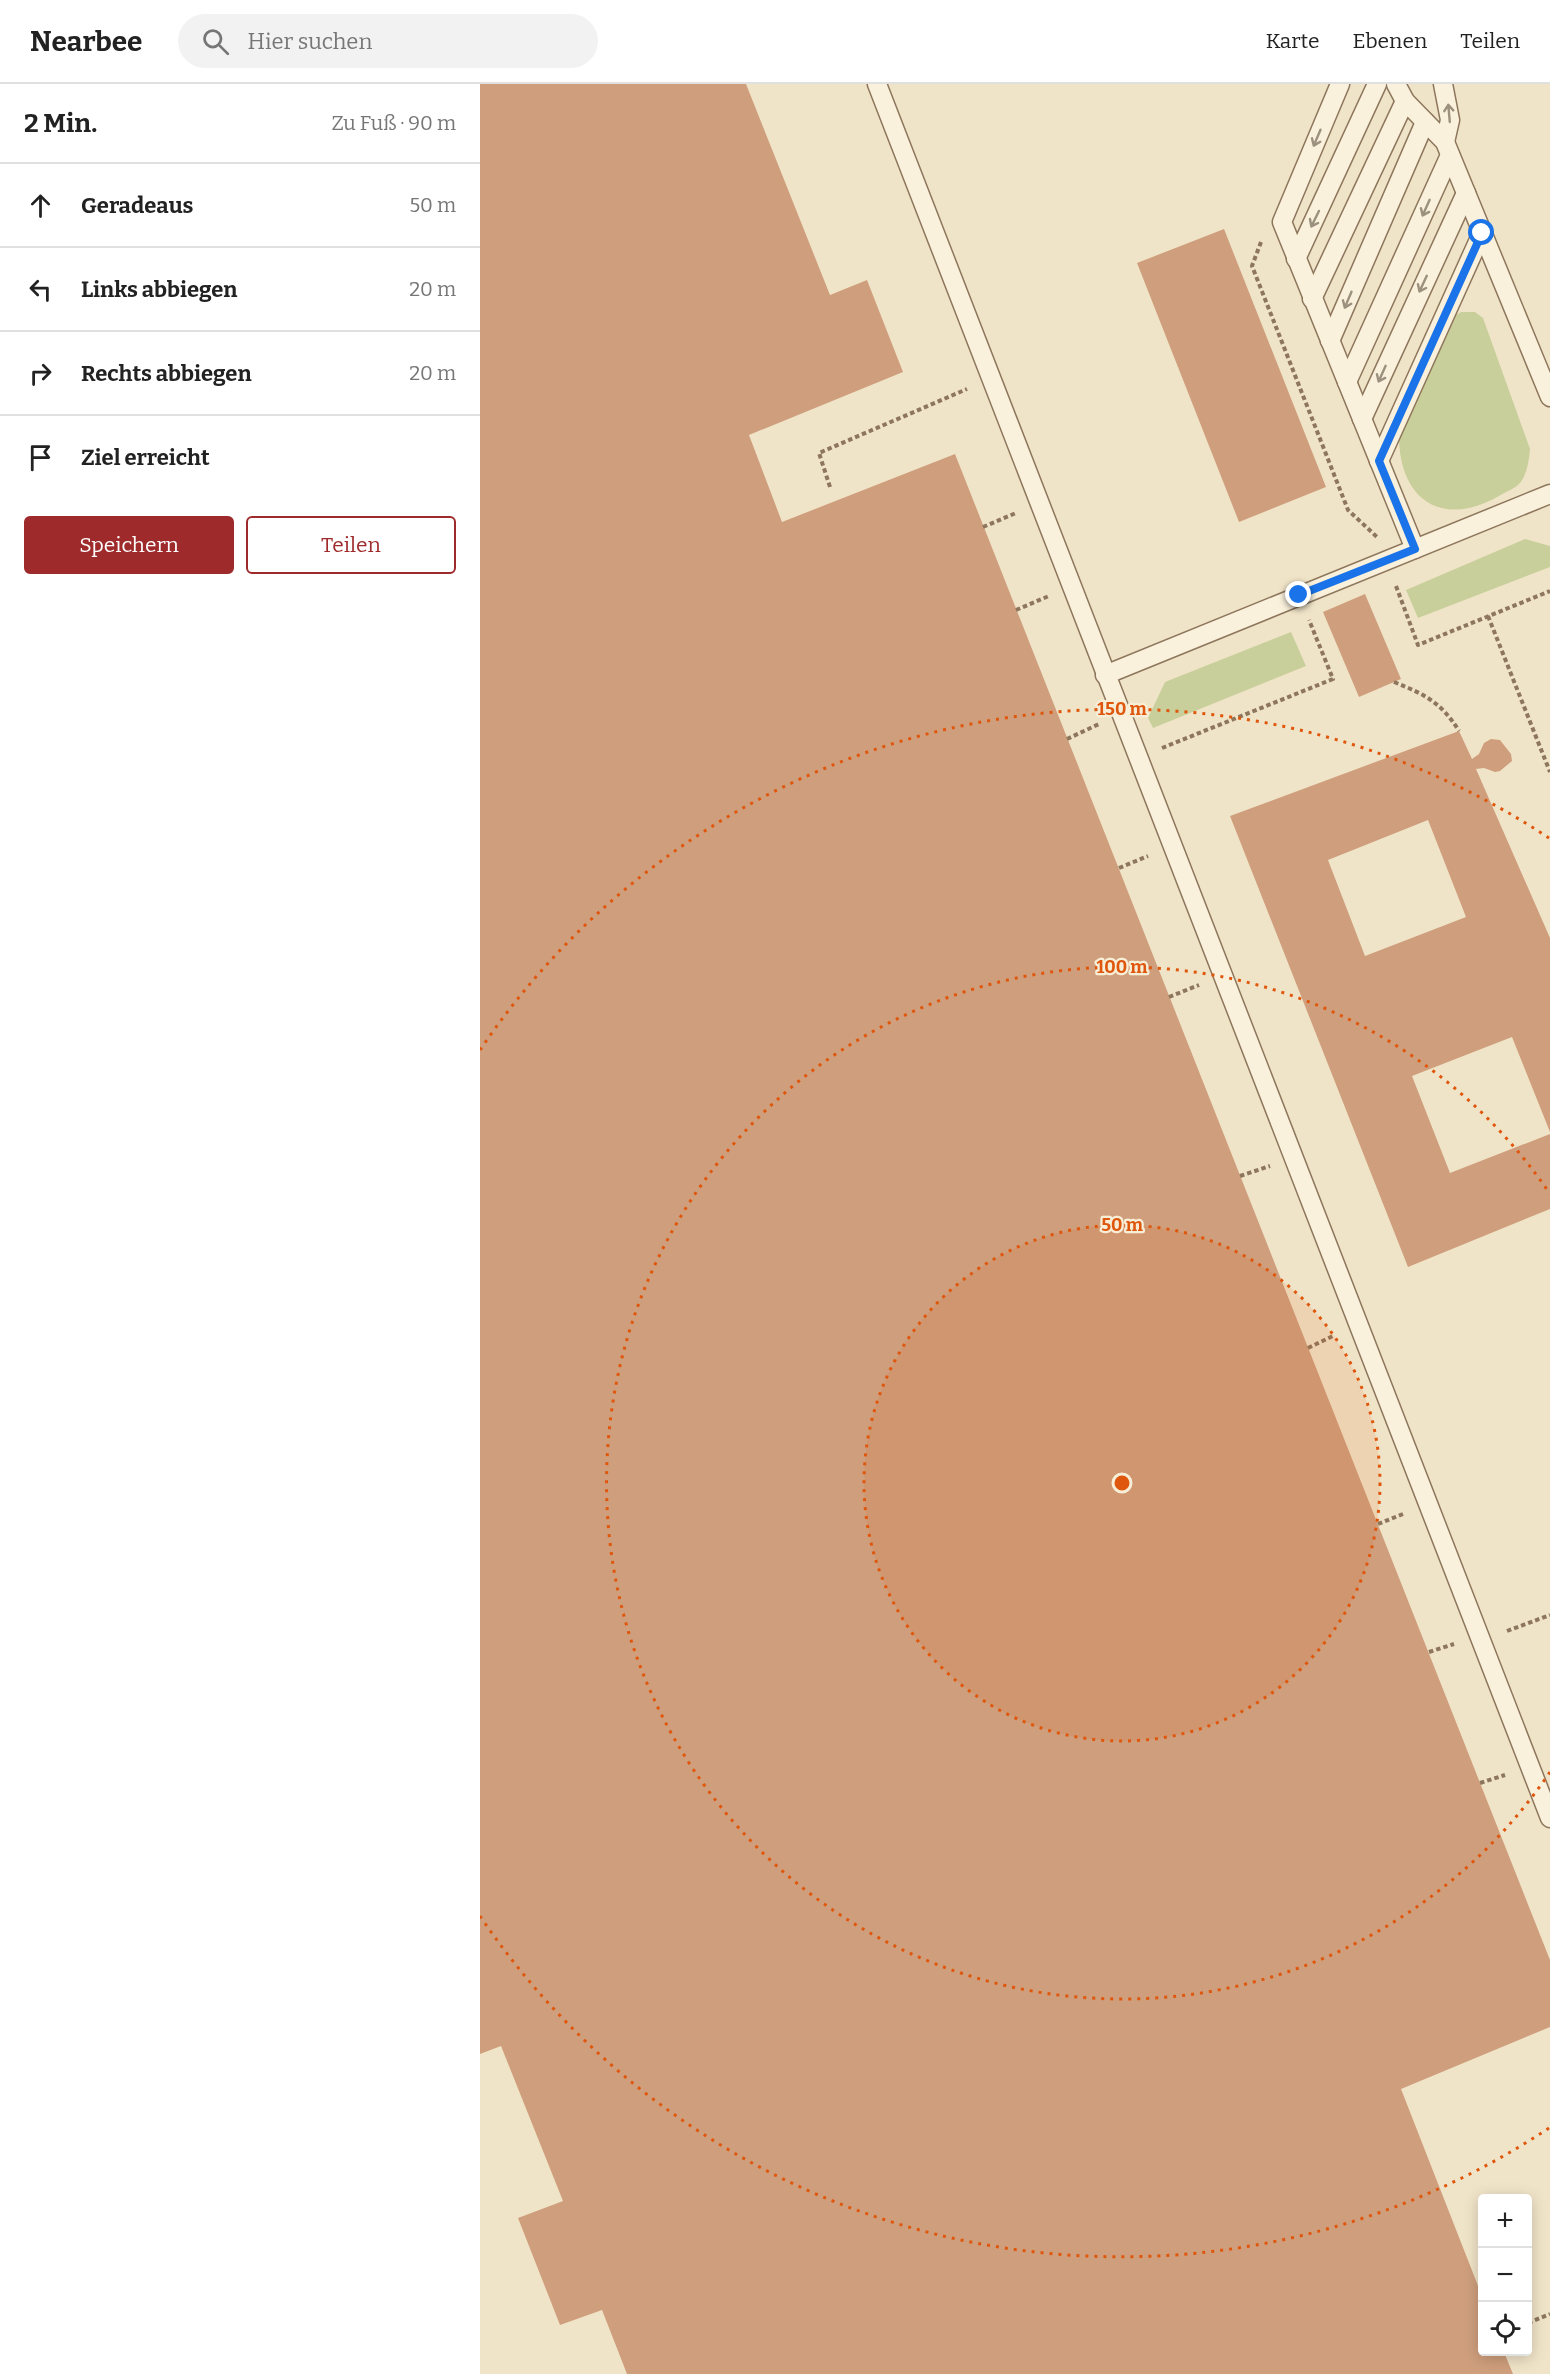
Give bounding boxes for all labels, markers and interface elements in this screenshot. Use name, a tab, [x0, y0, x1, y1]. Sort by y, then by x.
search box	[178, 14, 598, 68]
text: Nearbee	[30, 25, 142, 58]
icon: search	[199, 25, 232, 58]
text: Hier suchen	[247, 28, 372, 55]
text: Karte	[1266, 28, 1319, 54]
text: Ebenen	[1352, 28, 1427, 54]
text: Teilen	[1460, 28, 1520, 54]
one-way arrow	[1443, 104, 1454, 123]
text: 2 Min.	[24, 108, 97, 139]
text: Zu Fuß · 90 m	[331, 111, 456, 135]
one-way arrow	[1311, 128, 1322, 147]
icon: ahead	[24, 189, 57, 222]
text: Geradeaus	[81, 192, 193, 219]
text: 50 m	[409, 193, 456, 217]
one-way arrow	[1420, 198, 1431, 216]
one-way arrow	[1309, 209, 1321, 227]
route start	[1468, 219, 1494, 245]
icon: left	[24, 273, 57, 306]
one-way arrow	[1416, 274, 1428, 292]
text: Links abbiegen	[81, 276, 238, 303]
text: 20 m	[409, 277, 456, 301]
one-way arrow	[1342, 290, 1353, 308]
icon: right	[24, 357, 57, 390]
text: Rechts abbiegen	[81, 360, 252, 387]
text: 20 m	[409, 361, 456, 385]
one-way arrow	[1375, 364, 1387, 382]
icon: arrive	[24, 441, 57, 474]
text: Ziel erreicht	[81, 444, 210, 471]
button: Speichern	[24, 516, 234, 574]
button: Teilen	[246, 516, 456, 574]
route end	[1285, 581, 1311, 607]
text: 150 m	[1097, 698, 1147, 720]
text: 100 m	[1096, 956, 1148, 978]
text: 50 m	[1101, 1214, 1143, 1236]
centre of rings	[1112, 1473, 1132, 1493]
map controls	[1478, 2194, 1532, 2356]
button: +	[1478, 2194, 1532, 2248]
button: −	[1478, 2248, 1532, 2302]
button: locate	[1478, 2302, 1532, 2356]

